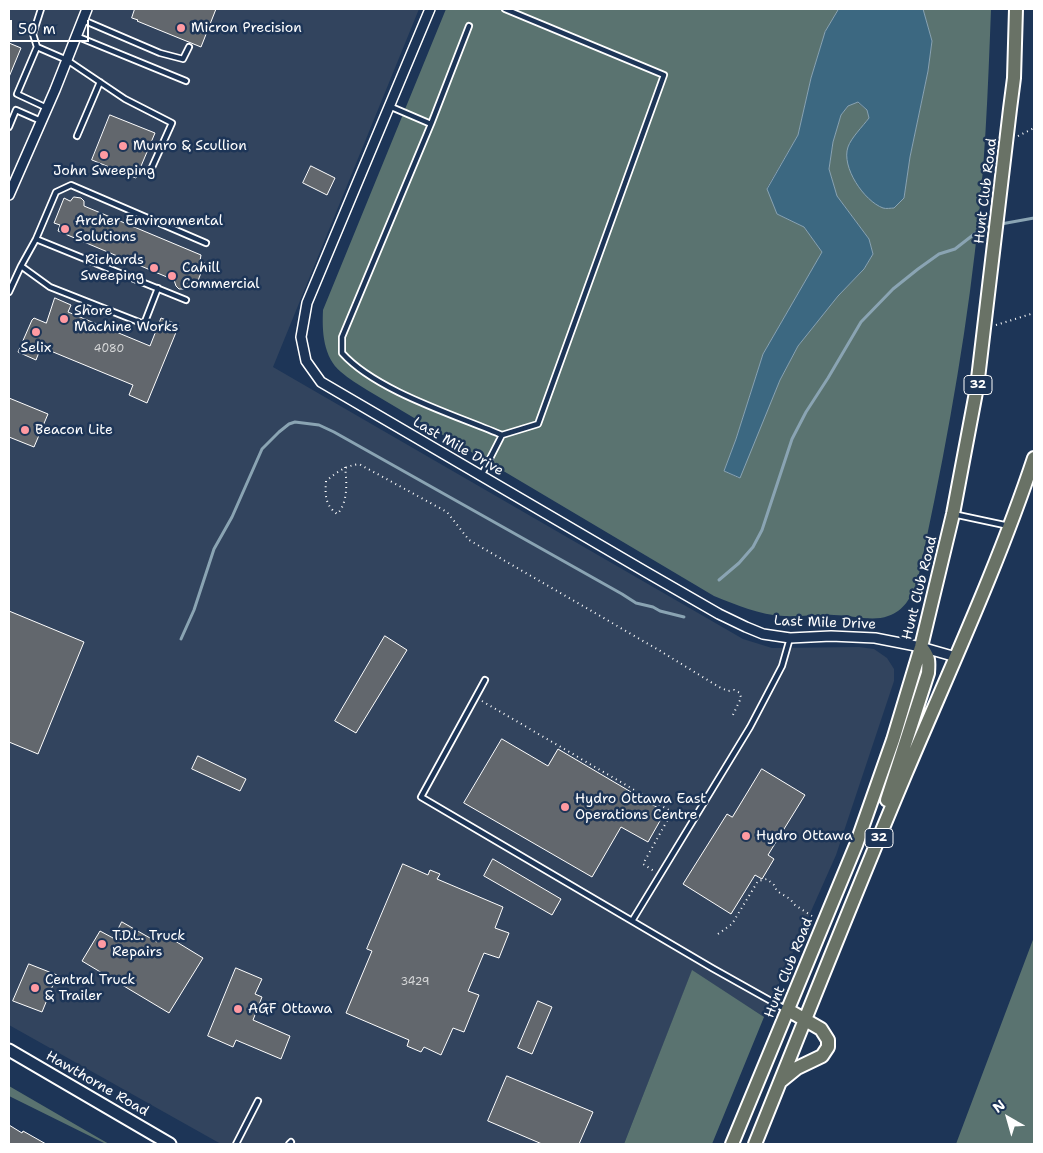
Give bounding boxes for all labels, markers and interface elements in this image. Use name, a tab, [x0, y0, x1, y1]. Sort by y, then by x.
scale bar	[12, 10, 91, 42]
text: 50 m	[18, 19, 56, 39]
place label: Micron Precision	[191, 20, 302, 36]
marker: Micron Precision	[175, 22, 187, 34]
street label: Hunt Club Road	[971, 137, 1001, 245]
place label: Munro & Scullion	[133, 138, 247, 154]
marker: Munro & Scullion	[117, 140, 129, 152]
marker: John Sweeping	[98, 149, 110, 161]
place label: John Sweeping	[53, 163, 155, 179]
place label: Archer Environmental Solutions	[75, 213, 223, 246]
marker: Archer Environmental Solutions	[59, 223, 71, 235]
place label: Richards Sweeping	[81, 252, 144, 284]
place label: Cahill Commercial	[182, 260, 260, 292]
marker: Richards Sweeping	[148, 262, 160, 274]
marker: Cahill Commercial	[166, 270, 178, 282]
place label: Shore Machine Works	[74, 303, 178, 336]
marker: Shore Machine Works	[58, 313, 70, 325]
marker: Selix	[30, 326, 42, 338]
place label: Selix	[21, 340, 51, 356]
house number: 4080	[94, 342, 124, 356]
road number: 32	[964, 376, 992, 394]
street label: Last Mile Drive	[410, 414, 506, 480]
place label: Beacon Lite	[35, 422, 113, 438]
marker: Beacon Lite	[19, 424, 31, 436]
street label: Hunt Club Road	[899, 534, 941, 642]
street label: Last Mile Drive	[774, 613, 876, 633]
place label: Hydro Ottawa East Operations Centre	[575, 791, 706, 824]
marker: Hydro Ottawa East Operations Centre	[559, 801, 571, 813]
place label: Hydro Ottawa	[756, 828, 853, 844]
road number: 32	[865, 828, 893, 848]
marker: Hydro Ottawa	[740, 830, 752, 842]
street label: Hunt Club Road	[761, 916, 817, 1020]
place label: T.D.L. Truck Repairs	[112, 928, 185, 960]
marker: T.D.L. Truck Repairs	[96, 938, 108, 950]
place label: Central Truck & Trailer	[45, 972, 135, 1004]
house number: 3429	[400, 975, 430, 989]
marker: Central Truck & Trailer	[29, 982, 41, 994]
place label: AGF Ottawa	[248, 1001, 332, 1017]
marker: AGF Ottawa	[232, 1003, 244, 1015]
street label: Hawthorne Road	[43, 1048, 151, 1120]
north arrow	[983, 1093, 1033, 1143]
text: N	[989, 1096, 1009, 1117]

